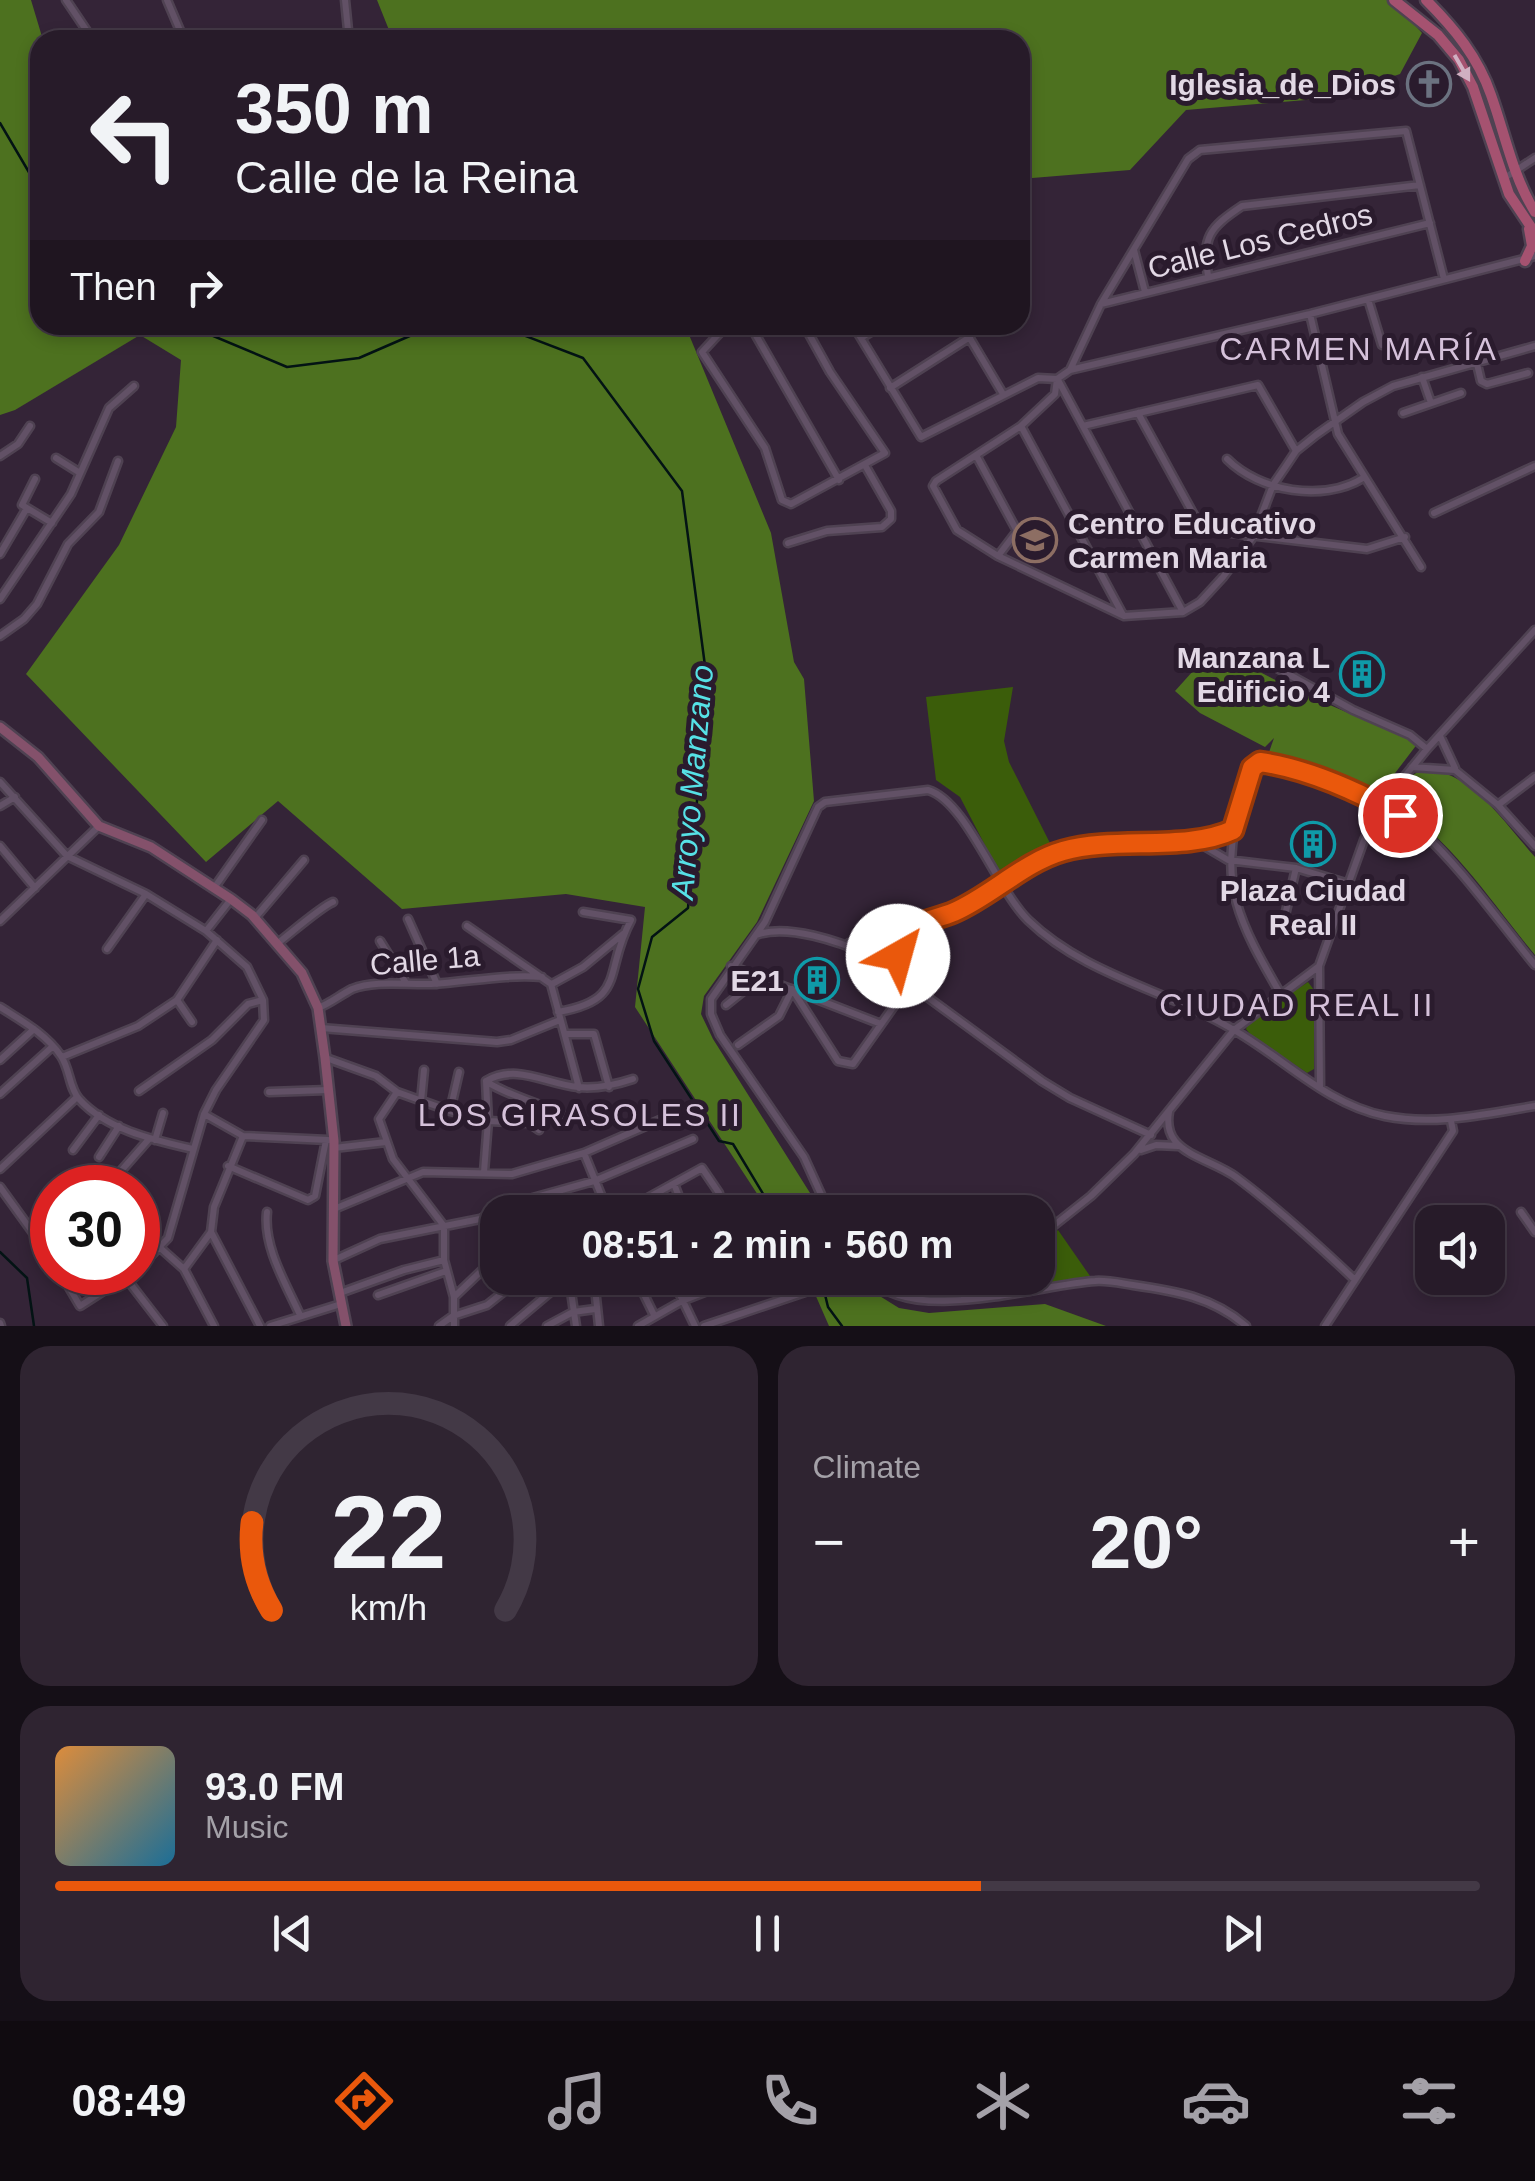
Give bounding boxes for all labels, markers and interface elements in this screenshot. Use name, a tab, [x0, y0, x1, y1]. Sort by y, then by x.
one-way arrow	[1453, 54, 1470, 82]
church icon: Iglesia_de_Dios	[1406, 61, 1452, 107]
place label: Iglesia_de_Dios	[1169, 68, 1396, 101]
icon: left	[70, 70, 200, 200]
text: 350 m	[235, 70, 433, 148]
text: Calle de la Reina	[235, 152, 578, 203]
street label: Calle Los Cedros	[1144, 197, 1376, 285]
icon: right	[177, 260, 232, 315]
text: Then	[70, 266, 157, 308]
district label: CARMEN MARÍA	[1220, 331, 1498, 367]
place label: Centro Educativo Carmen Maria	[1068, 507, 1316, 574]
school or university icon: Centro Educativo Carmen Maria	[1012, 517, 1058, 563]
place label: Manzana L Edificio 4	[1177, 641, 1330, 708]
building icon: Manzana L Edificio 4	[1339, 651, 1385, 697]
water label: Arroyo Manzano	[664, 663, 720, 903]
pin	[1358, 773, 1443, 858]
icon: arrive	[1373, 788, 1428, 843]
building icon: Plaza Ciudad Real II	[1290, 821, 1336, 867]
place label: Plaza Ciudad Real II	[1220, 874, 1406, 941]
position arrow	[846, 904, 950, 1008]
street label: Calle 1a	[369, 939, 482, 981]
building icon: E21	[794, 957, 840, 1003]
place label: E21	[731, 964, 784, 997]
district label: CIUDAD REAL II	[1159, 987, 1435, 1023]
district label: LOS GIRASOLES II	[418, 1097, 742, 1133]
speed limit sign: 30	[30, 1165, 160, 1295]
map controls	[1415, 1205, 1505, 1295]
button: sound	[1415, 1205, 1505, 1295]
text: 08:51 · 2 min · 560 m	[582, 1224, 953, 1266]
text: Climate	[813, 1449, 921, 1485]
text: 22	[331, 1474, 447, 1590]
text: 20°	[1090, 1500, 1203, 1584]
text: −	[813, 1511, 845, 1573]
text: +	[1448, 1511, 1480, 1573]
text: km/h	[350, 1588, 427, 1628]
text: 93.0 FM	[205, 1766, 344, 1808]
text: Music	[205, 1809, 289, 1845]
icon: previous	[265, 1906, 320, 1961]
icon: pause	[740, 1906, 795, 1961]
icon: next	[1215, 1906, 1270, 1961]
icon: directions	[329, 2066, 399, 2136]
icon: music	[542, 2066, 612, 2136]
icon: phone	[755, 2066, 825, 2136]
icon: climate	[968, 2066, 1038, 2136]
icon: car	[1181, 2066, 1251, 2136]
icon: filters	[1394, 2066, 1464, 2136]
text: 08:49	[71, 2075, 187, 2126]

